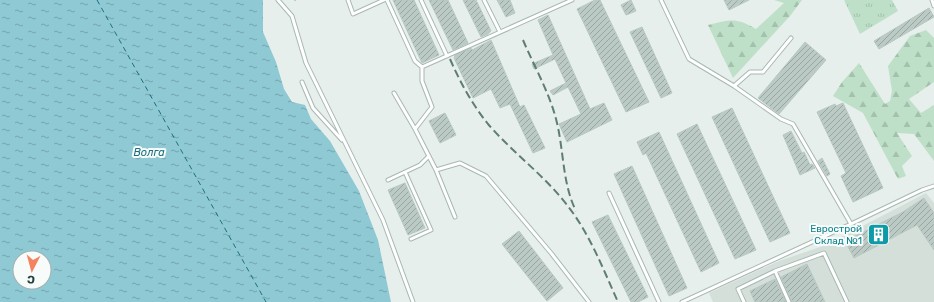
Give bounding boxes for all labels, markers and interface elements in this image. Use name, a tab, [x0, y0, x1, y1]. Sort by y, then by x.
water label: Волга	[133, 146, 165, 159]
building icon: Еврострой Склад №1	[865, 221, 891, 247]
place label: Еврострой Склад №1	[810, 223, 862, 247]
north arrow	[12, 250, 52, 290]
text: С	[26, 273, 36, 286]

